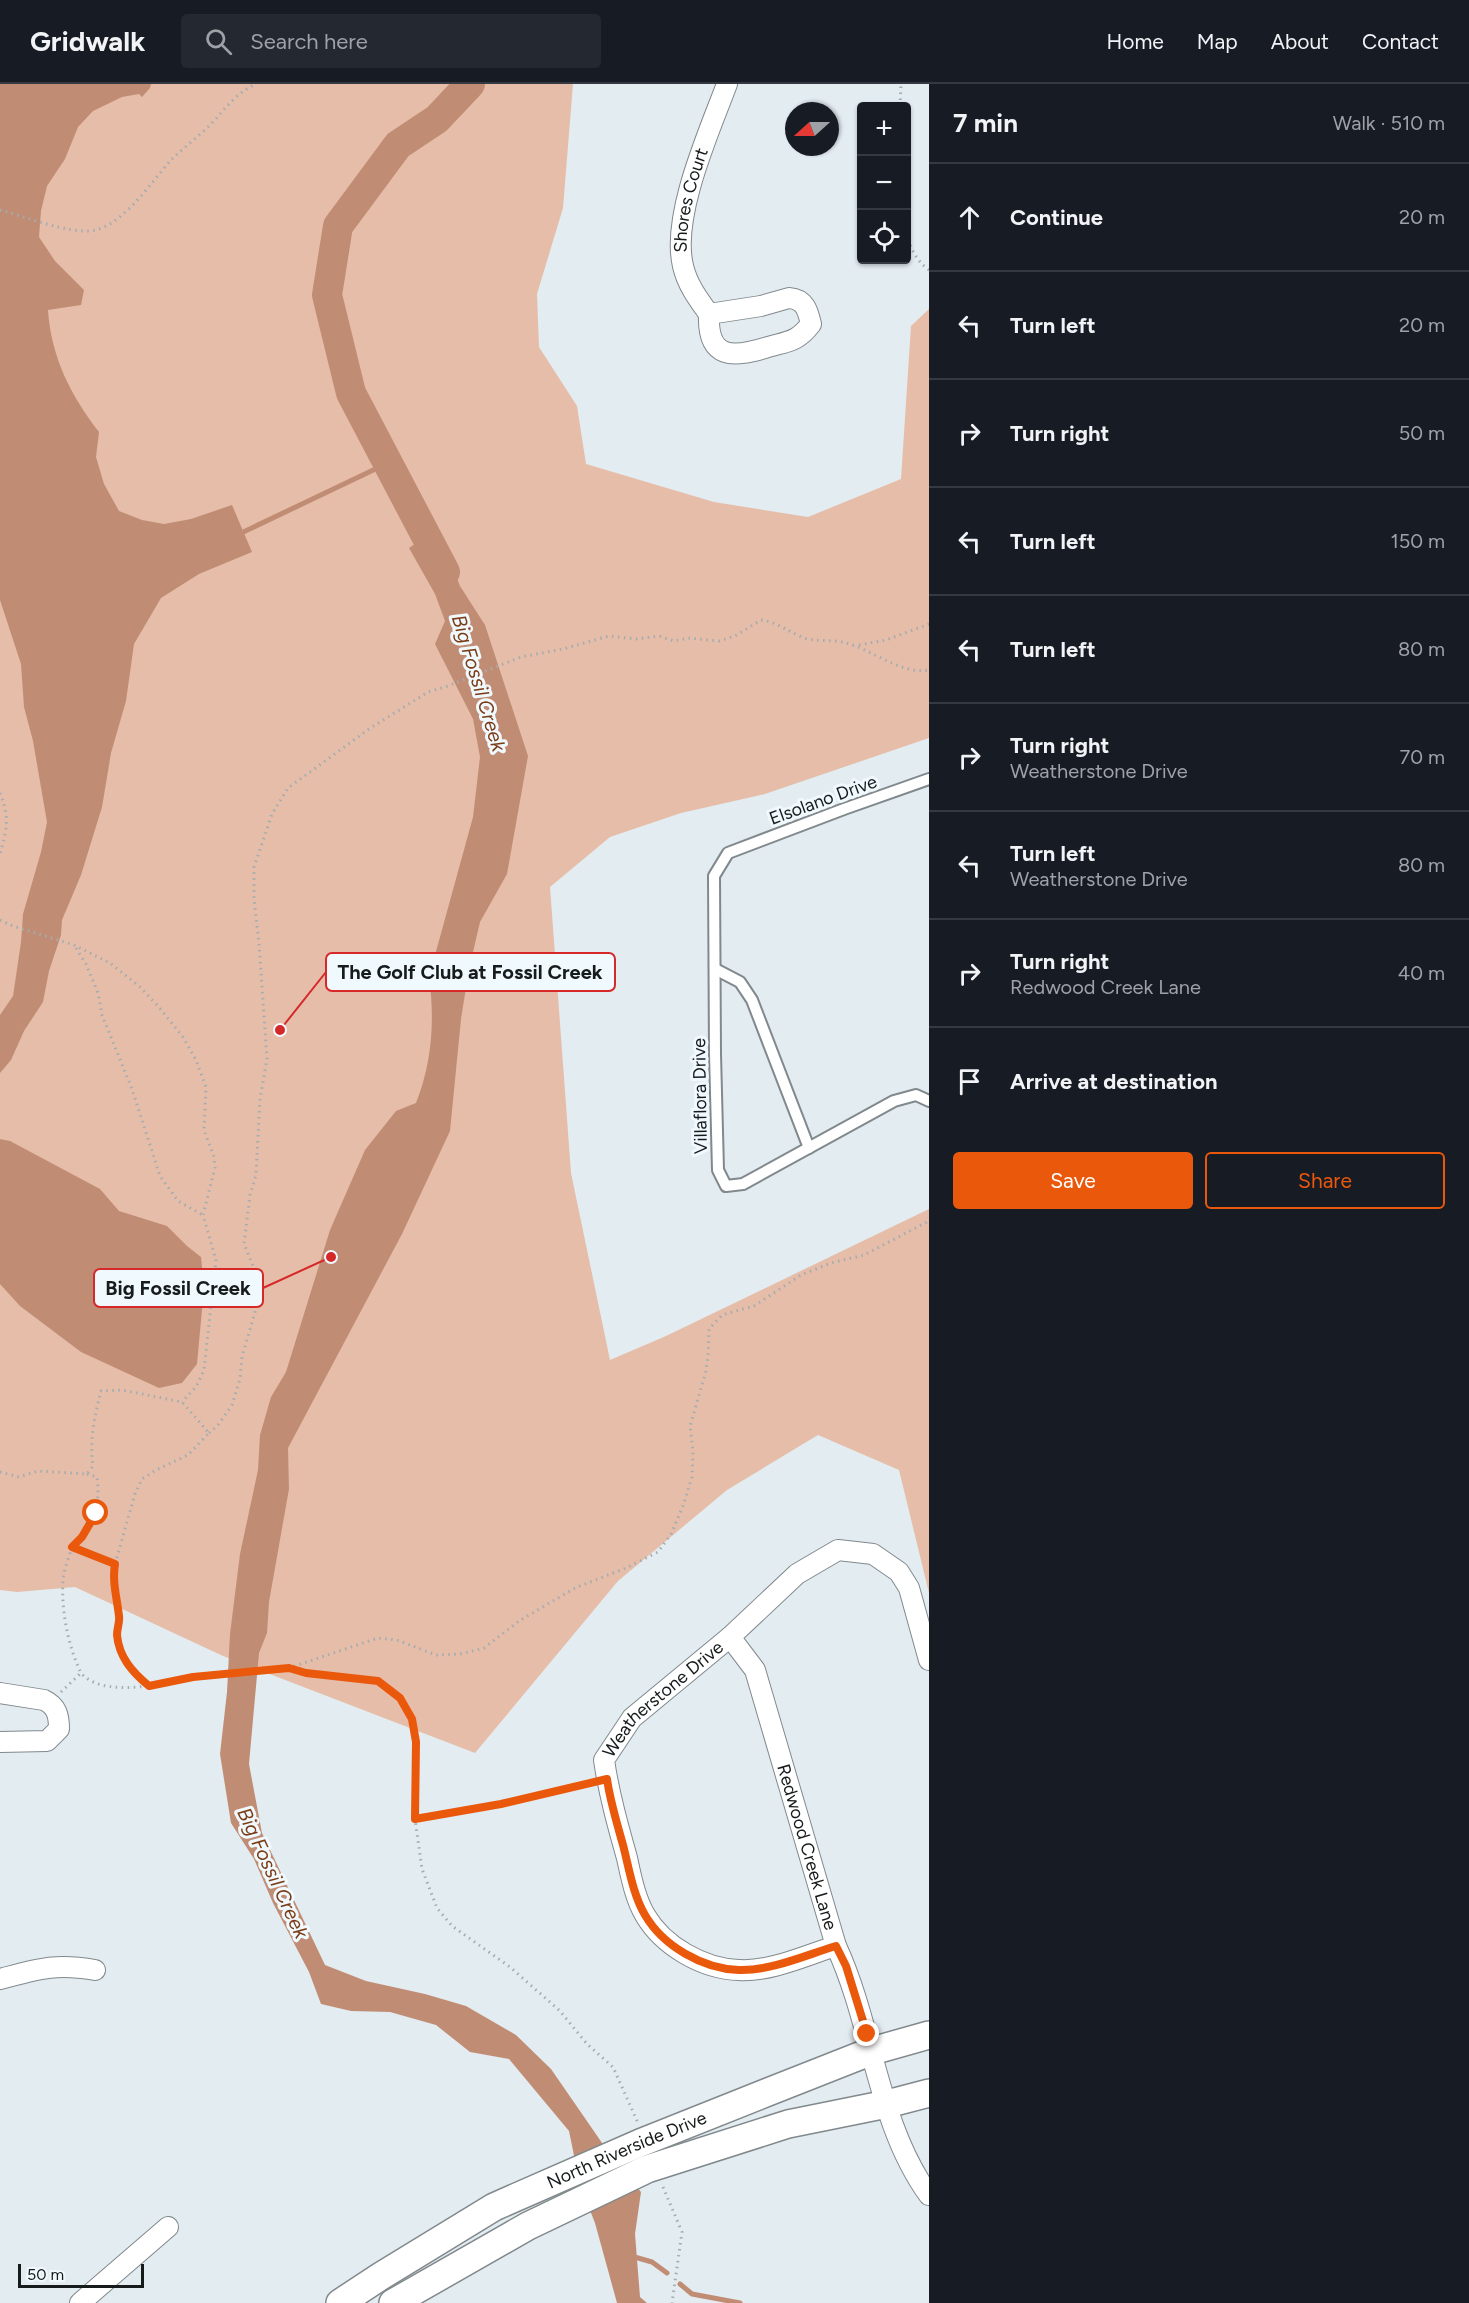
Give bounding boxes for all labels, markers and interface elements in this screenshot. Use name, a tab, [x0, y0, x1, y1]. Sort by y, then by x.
search box	[181, 14, 601, 68]
text: Gridwalk	[30, 24, 145, 58]
icon: search	[202, 25, 235, 58]
text: Search here	[250, 28, 368, 55]
text: Home	[1107, 29, 1164, 54]
text: Map	[1197, 29, 1238, 54]
text: About	[1271, 29, 1329, 54]
text: Contact	[1362, 29, 1439, 54]
north arrow	[785, 102, 839, 156]
map controls	[857, 102, 911, 264]
button: +	[857, 102, 911, 156]
text: 7 min	[953, 107, 1018, 139]
text: Walk · 510 m	[1333, 111, 1445, 135]
street label: Shores Court	[670, 145, 713, 253]
button: −	[857, 156, 911, 210]
icon: ahead	[953, 201, 986, 234]
text: Continue	[1010, 204, 1103, 231]
text: 20 m	[1399, 205, 1445, 229]
button: locate	[857, 210, 911, 264]
icon: left	[953, 309, 986, 342]
text: Turn left	[1010, 312, 1096, 339]
text: 20 m	[1399, 313, 1445, 337]
icon: right	[953, 417, 986, 450]
text: Turn right	[1010, 420, 1109, 447]
text: 50 m	[1399, 421, 1445, 445]
icon: left	[953, 525, 986, 558]
text: Turn left	[1010, 528, 1096, 555]
text: 150 m	[1390, 529, 1445, 553]
water label: Big Fossil Creek	[447, 612, 512, 755]
icon: left	[953, 633, 986, 666]
text: Turn left	[1010, 636, 1096, 663]
text: 80 m	[1398, 637, 1445, 661]
text: Turn right	[1010, 732, 1109, 759]
icon: right	[953, 741, 986, 774]
text: 70 m	[1399, 745, 1445, 769]
text: Weatherstone Drive	[1010, 759, 1188, 783]
street label: Elsolano Drive	[766, 770, 880, 830]
text: Turn left	[1010, 840, 1096, 867]
icon: left	[953, 849, 986, 882]
text: 80 m	[1398, 853, 1445, 877]
text: Weatherstone Drive	[1010, 867, 1188, 891]
text: Turn right	[1010, 948, 1109, 975]
callout: The Golf Club at Fossil Creek	[326, 953, 615, 991]
icon: right	[953, 957, 986, 990]
text: The Golf Club at Fossil Creek	[338, 960, 603, 984]
text: 40 m	[1398, 961, 1445, 985]
text: Redwood Creek Lane	[1010, 975, 1201, 999]
street label: Villaflora Drive	[688, 1038, 712, 1154]
icon: arrive	[953, 1065, 986, 1098]
text: Arrive at destination	[1010, 1068, 1218, 1095]
button: Save	[953, 1152, 1193, 1209]
button: Share	[1205, 1152, 1445, 1209]
callout: Big Fossil Creek	[94, 1269, 263, 1307]
text: Big Fossil Creek	[105, 1276, 251, 1300]
route start	[82, 1499, 108, 1525]
street label: Weatherstone Drive	[598, 1636, 728, 1761]
street label: Redwood Creek Lane	[772, 1762, 842, 1933]
water label: Big Fossil Creek	[232, 1804, 314, 1943]
route end	[853, 2020, 879, 2046]
street label: North Riverside Drive	[543, 2107, 710, 2193]
scale bar	[18, 2261, 144, 2288]
text: 50 m	[27, 2265, 64, 2284]

